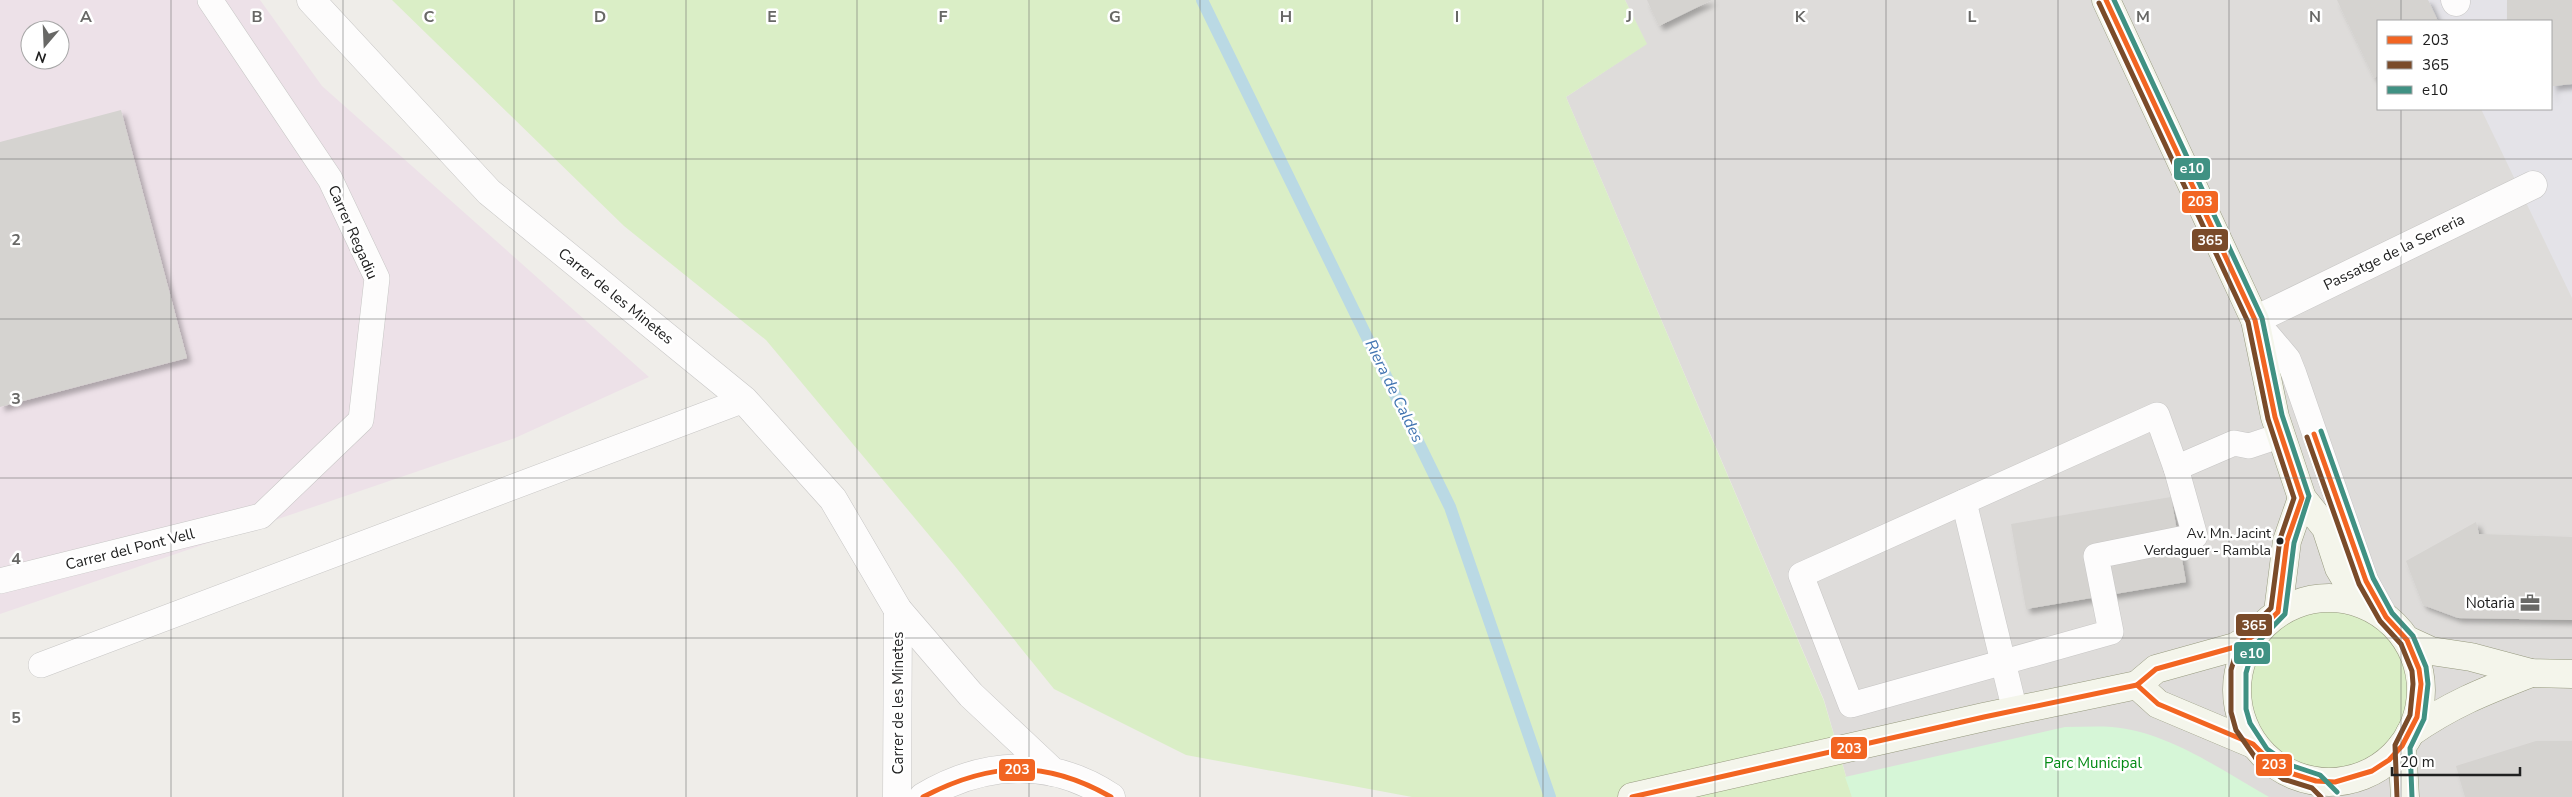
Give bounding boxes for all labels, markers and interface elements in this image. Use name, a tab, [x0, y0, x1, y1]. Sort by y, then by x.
text: A	[80, 6, 92, 28]
text: B	[251, 6, 263, 28]
text: C	[424, 6, 435, 28]
text: D	[594, 6, 606, 28]
text: E	[767, 6, 777, 28]
text: F	[939, 6, 948, 28]
text: G	[1109, 6, 1121, 28]
text: H	[1280, 6, 1292, 28]
text: I	[1455, 6, 1459, 28]
text: J	[1625, 6, 1632, 28]
text: K	[1795, 6, 1807, 28]
text: L	[1968, 6, 1977, 28]
text: M	[2136, 6, 2150, 28]
text: N	[2309, 6, 2321, 28]
north arrow	[20, 20, 70, 70]
legend	[2377, 20, 2552, 110]
text: 203	[2422, 30, 2449, 50]
text: N	[33, 46, 49, 68]
text: 365	[2422, 55, 2449, 75]
text: e10	[2422, 80, 2448, 100]
line badge: e10	[2173, 157, 2211, 181]
text: e10	[2180, 159, 2204, 178]
street label: Carrer Regadiu	[323, 182, 383, 282]
line badge: 203	[2181, 190, 2219, 214]
text: 203	[2187, 192, 2213, 211]
street label: Passatge de la Serreria	[2320, 209, 2468, 295]
line badge: 365	[2191, 228, 2229, 252]
text: 2	[11, 229, 21, 251]
text: 365	[2197, 231, 2223, 250]
street label: Carrer de les Minetes	[554, 243, 678, 349]
water label: Riera de Caldes	[1359, 336, 1429, 447]
text: 3	[11, 388, 21, 410]
street label: Carrer del Pont Vell	[63, 523, 197, 575]
place label: Av. Mn. Jacint Verdaguer - Rambla	[2143, 524, 2271, 560]
marker: Av. Mn. Jacint Verdaguer - Rambla	[2275, 536, 2285, 546]
text: 4	[11, 548, 21, 570]
office icon: Notaria	[2519, 592, 2541, 614]
place label: Notaria	[2466, 593, 2515, 613]
line badge: 365	[2235, 613, 2273, 637]
text: 365	[2241, 616, 2267, 635]
street label: Carrer de les Minetes	[888, 632, 908, 774]
line badge: e10	[2233, 641, 2271, 665]
text: e10	[2240, 644, 2264, 663]
text: 5	[11, 707, 21, 729]
line badge: 203	[1830, 736, 1868, 760]
text: 203	[1836, 739, 1862, 758]
scale bar	[2392, 744, 2520, 776]
text: 20 m	[2400, 752, 2435, 772]
park label: Parc Municipal	[2044, 753, 2143, 773]
line badge: 203	[2255, 753, 2293, 777]
text: 203	[2261, 755, 2287, 774]
line badge: 203	[998, 758, 1036, 782]
text: 203	[1004, 760, 1030, 779]

